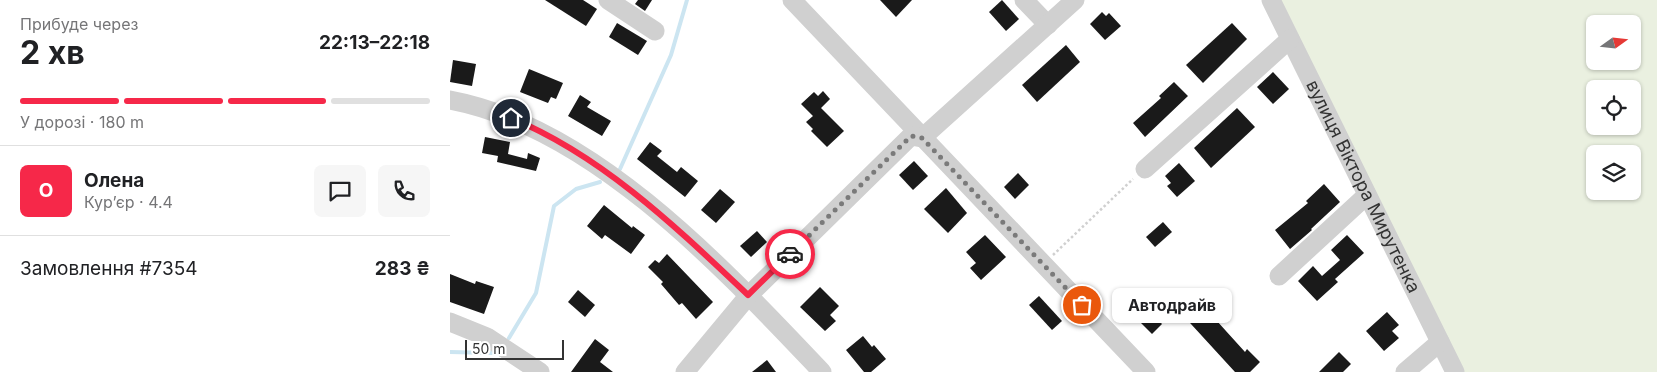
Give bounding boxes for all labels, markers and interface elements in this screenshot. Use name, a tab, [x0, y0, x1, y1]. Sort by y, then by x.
text: Прибуде через	[20, 14, 138, 34]
north arrow	[1586, 15, 1641, 70]
map controls	[1586, 15, 1641, 200]
text: 22:13–22:18	[319, 31, 430, 54]
text: 2 хв	[20, 33, 85, 72]
street label: вулиця Віктора Мирутенка	[1302, 76, 1425, 296]
button: locate	[1586, 80, 1641, 135]
pin	[490, 97, 532, 139]
icon: home	[497, 104, 525, 132]
text: У дорозі · 180 m	[20, 112, 144, 132]
button: layers	[1586, 145, 1641, 200]
button: chat	[314, 165, 366, 217]
button: phone	[378, 165, 430, 217]
text: Олена	[84, 169, 144, 192]
text: О	[39, 179, 53, 202]
text: Кур’єр · 4.4	[84, 192, 173, 212]
courier	[765, 229, 815, 279]
icon: car	[776, 240, 804, 268]
text: Замовлення #7354	[20, 257, 198, 280]
text: 283 ₴	[375, 257, 430, 280]
pin	[1061, 284, 1103, 326]
callout: Автодрайв	[1112, 288, 1232, 322]
icon: bag	[1068, 291, 1096, 319]
text: Автодрайв	[1128, 295, 1216, 315]
scale bar	[465, 337, 564, 360]
text: 50 m	[472, 340, 506, 357]

